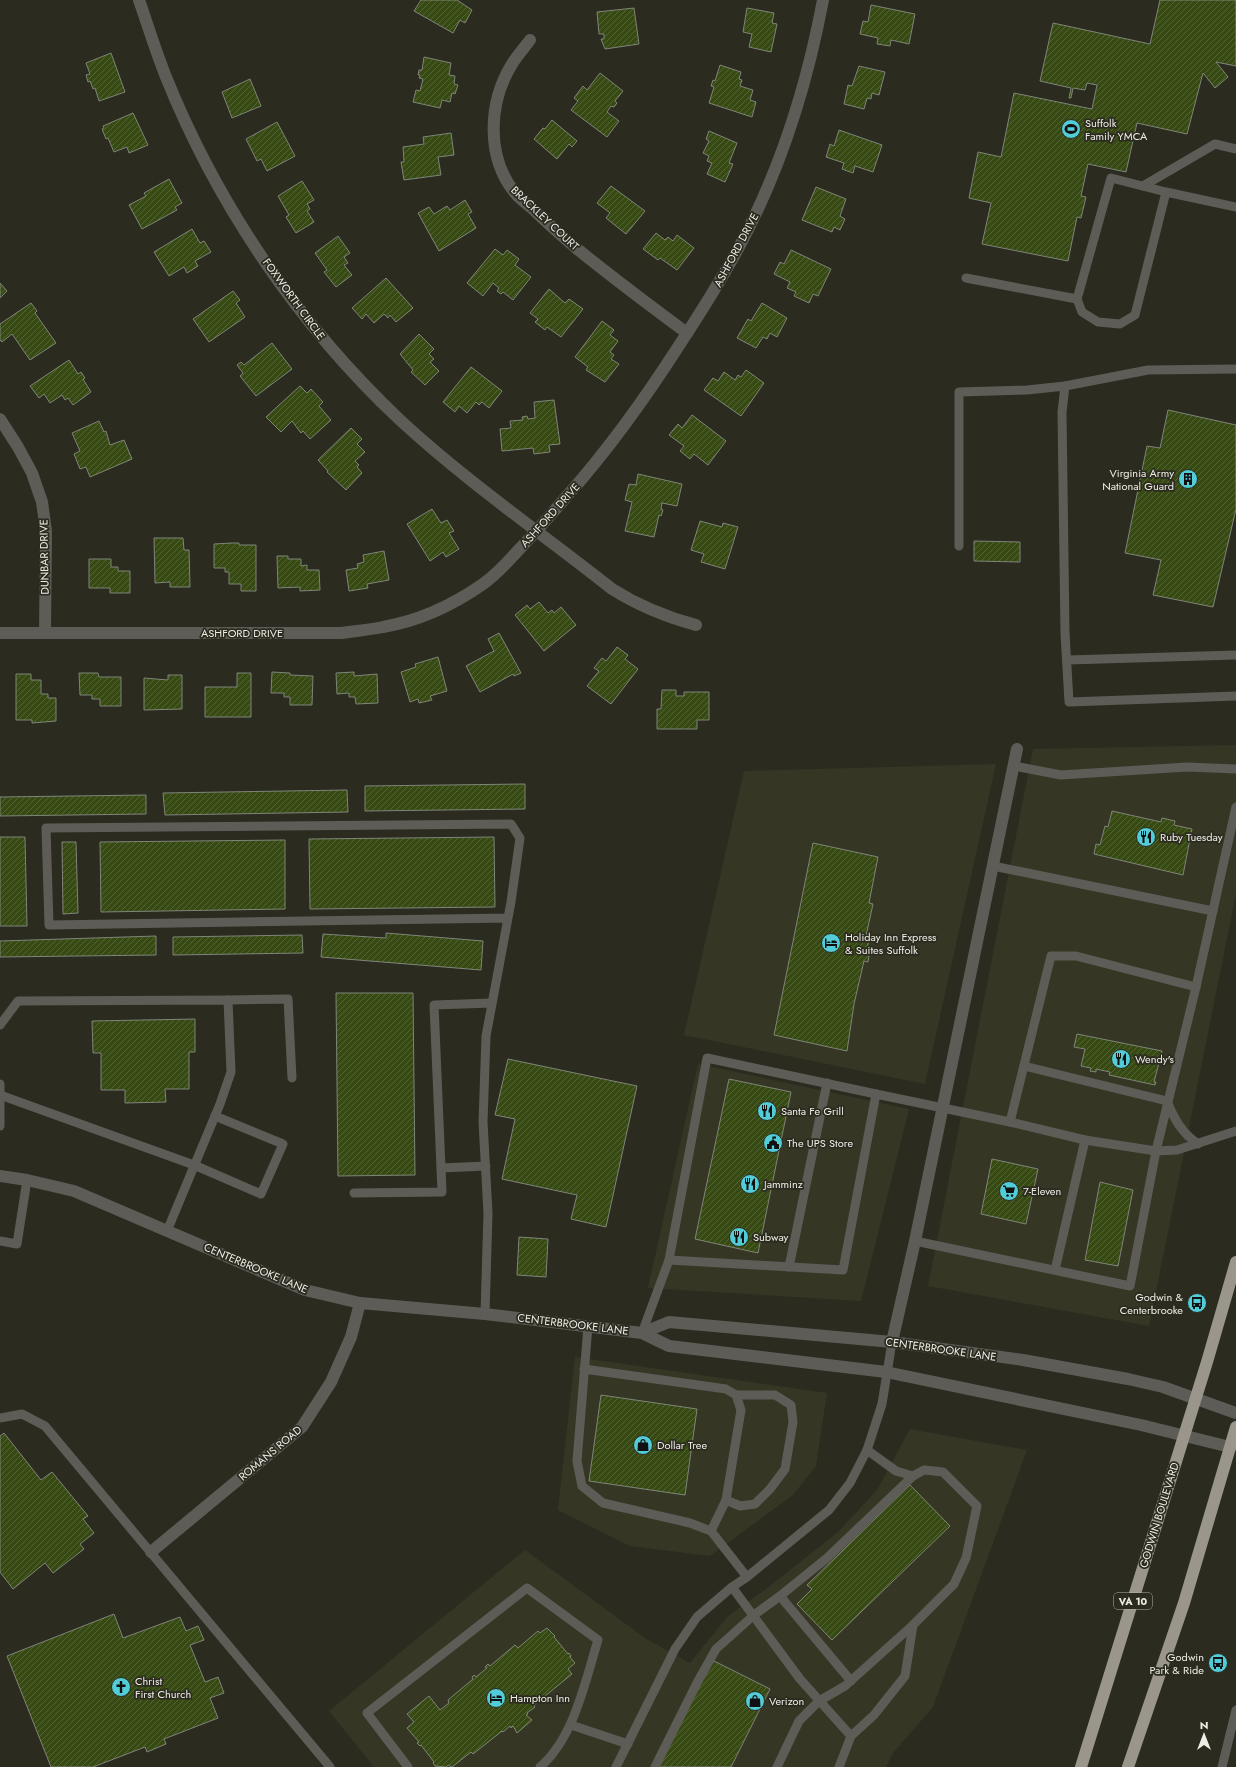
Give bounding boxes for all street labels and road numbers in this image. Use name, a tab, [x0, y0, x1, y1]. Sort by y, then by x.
street label: BRACKLEY COURT	[507, 182, 583, 254]
street label: ASHFORD DRIVE	[710, 210, 762, 290]
street label: FOXWORTH CIRCLE	[259, 255, 329, 343]
street label: ASHFORD DRIVE	[517, 479, 583, 551]
street label: DUNBAR DRIVE	[35, 519, 53, 595]
street label: ASHFORD DRIVE	[201, 625, 283, 641]
street label: CENTERBROOKE LANE	[201, 1239, 311, 1297]
street label: CENTERBROOKE LANE	[517, 1309, 629, 1339]
street label: CENTERBROOKE LANE	[885, 1333, 997, 1365]
street label: ROMANS ROAD	[235, 1421, 305, 1484]
street label: GODWIN BOULEVARD	[1135, 1460, 1183, 1570]
road number: VA 10	[1114, 1593, 1152, 1609]

